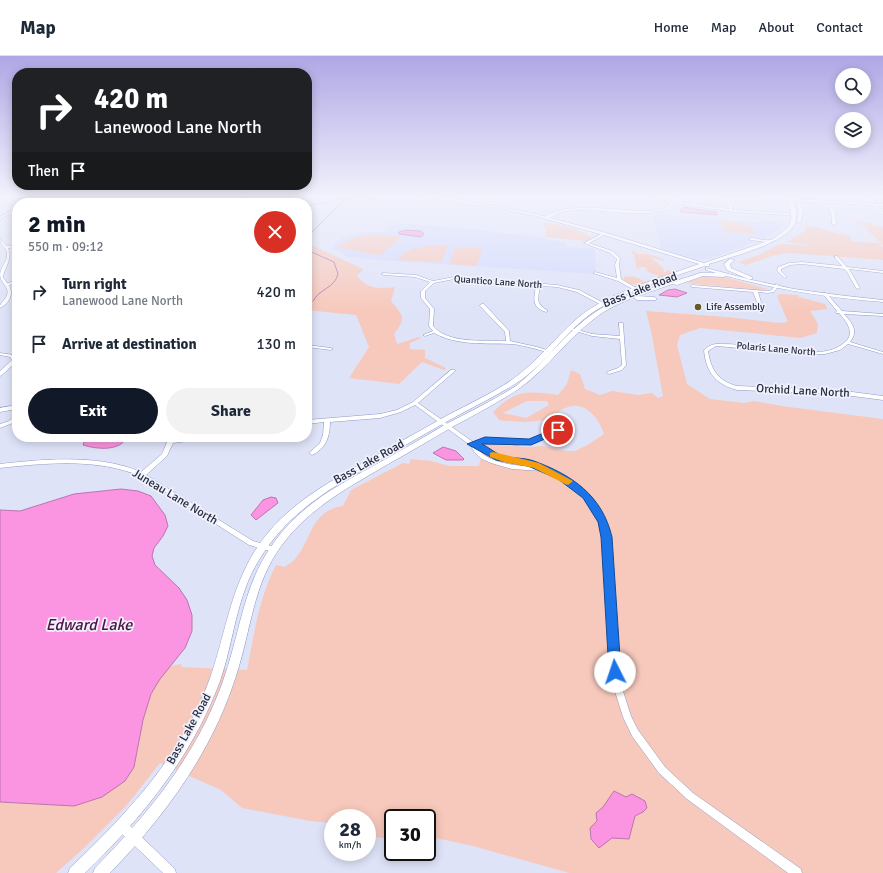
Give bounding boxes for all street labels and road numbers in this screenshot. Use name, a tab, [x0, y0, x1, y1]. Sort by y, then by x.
street label: Bass Lake Road	[601, 269, 679, 311]
street label: Quantico Lane North	[453, 273, 543, 291]
street label: Polaris Lane North	[736, 340, 816, 358]
street label: Orchid Lane North	[756, 381, 850, 401]
street label: Bass Lake Road	[331, 436, 407, 488]
street label: Juneau Lane North	[130, 466, 220, 528]
street label: Bass Lake Road	[163, 691, 215, 767]

